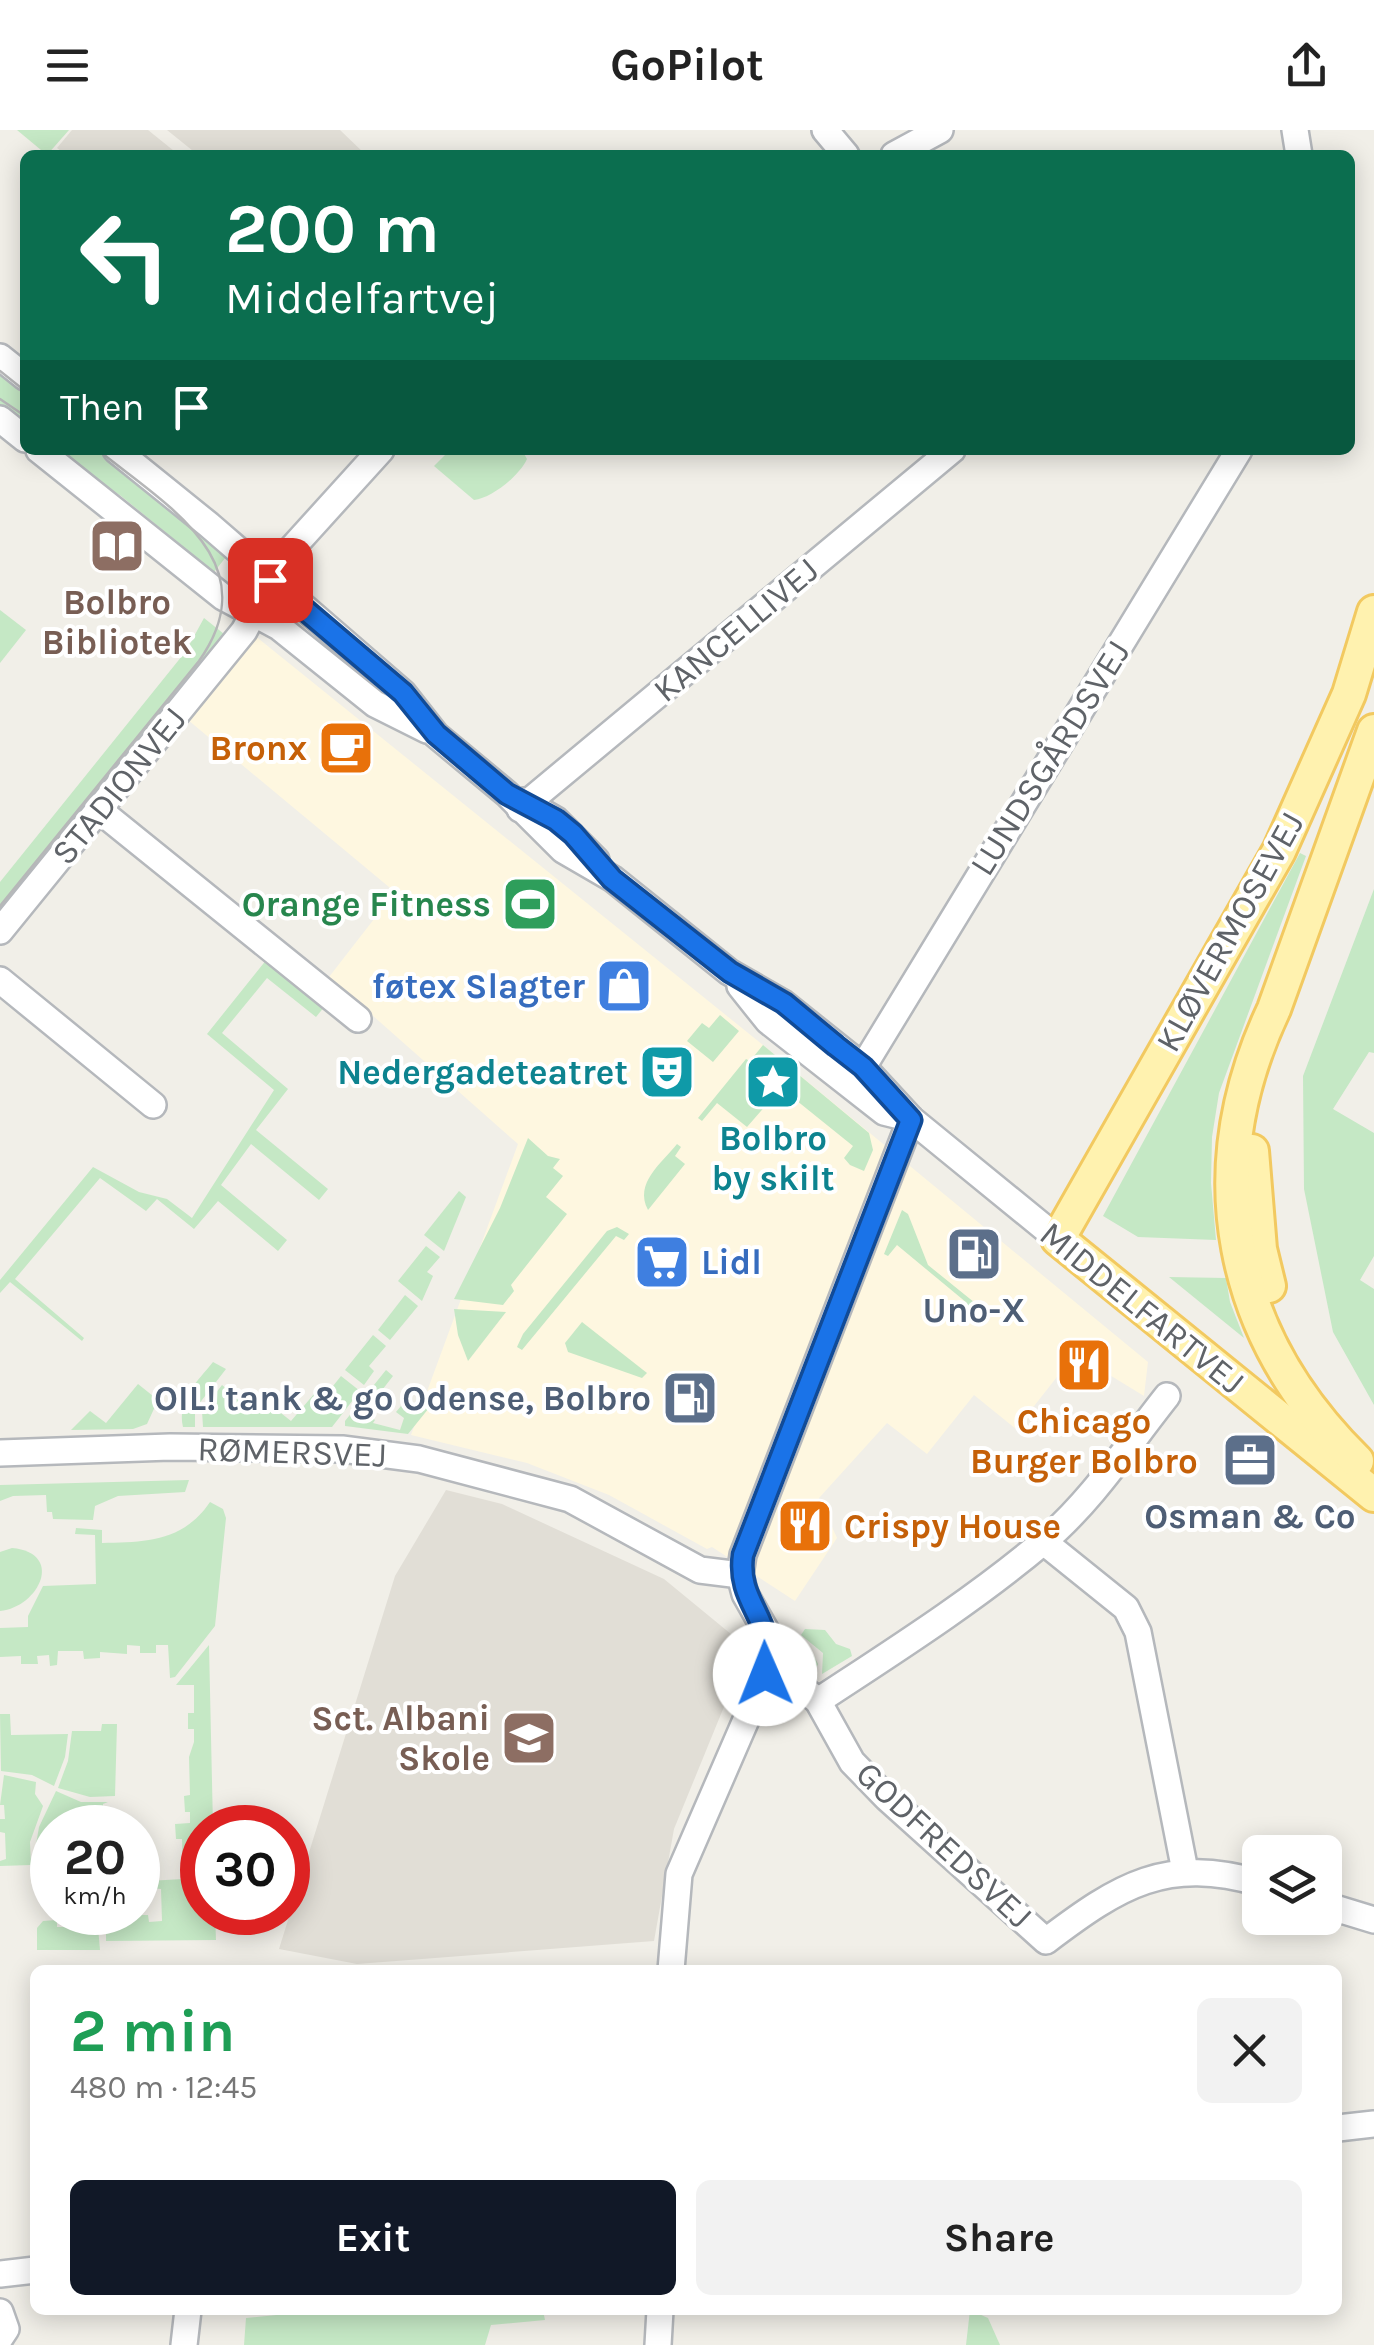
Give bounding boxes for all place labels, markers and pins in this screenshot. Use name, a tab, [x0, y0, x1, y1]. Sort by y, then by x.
library icon: Bolbro Bibliotek	[87, 516, 147, 576]
pin	[228, 538, 313, 623]
place label: Bolbro Bibliotek	[42, 582, 193, 663]
cafe icon: Bronx	[316, 718, 376, 778]
place label: Bronx	[210, 728, 307, 769]
sports icon: Orange Fitness	[500, 874, 560, 934]
place label: Orange Fitness	[242, 884, 491, 926]
shop icon: føtex Slagter	[594, 956, 654, 1016]
place label: føtex Slagter	[372, 966, 585, 1008]
theatre icon: Nedergadeteatret	[637, 1042, 697, 1102]
place label: Nedergadeteatret	[337, 1052, 628, 1094]
place icon: Bolbro by skilt	[743, 1052, 803, 1112]
place label: Bolbro by skilt	[711, 1118, 835, 1200]
fuel station icon: Uno-X	[944, 1224, 1004, 1284]
supermarket icon: Lidl	[632, 1232, 692, 1292]
place label: Lidl	[701, 1242, 762, 1283]
place label: Uno-X	[923, 1290, 1025, 1331]
restaurant icon: Chicago Burger Bolbro	[1054, 1335, 1114, 1395]
fuel station icon: OIL! tank & go Odense, Bolbro	[660, 1368, 720, 1428]
place label: OIL! tank & go Odense, Bolbro	[154, 1378, 651, 1420]
place label: Chicago Burger Bolbro	[970, 1401, 1198, 1483]
office icon: Osman & Co	[1220, 1430, 1280, 1490]
restaurant icon: Crispy House	[775, 1496, 835, 1556]
place label: Osman & Co	[1144, 1496, 1356, 1537]
place label: Crispy House	[844, 1506, 1061, 1548]
place label: Sct. Albani Skole	[311, 1698, 490, 1779]
school or university icon: Sct. Albani Skole	[499, 1708, 559, 1768]

